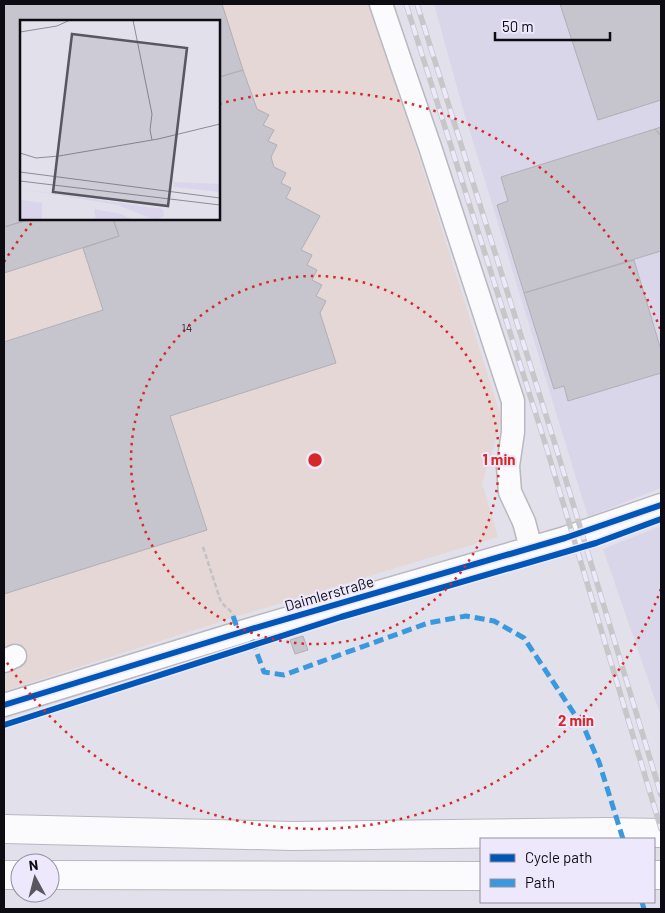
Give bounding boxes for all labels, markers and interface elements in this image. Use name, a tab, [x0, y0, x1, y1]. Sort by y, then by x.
scale bar	[495, 10, 610, 42]
text: 50 m	[502, 17, 534, 35]
inset map	[20, 20, 220, 220]
house number: 14	[182, 320, 192, 334]
text: 1 min	[483, 450, 515, 468]
centre of rings	[306, 451, 324, 469]
street label: Daimlerstraße	[282, 572, 376, 614]
text: 2 min	[558, 711, 594, 729]
legend	[480, 838, 655, 903]
text: Cycle path	[525, 848, 592, 866]
north arrow	[10, 853, 60, 903]
text: N	[28, 856, 39, 874]
text: Path	[525, 873, 555, 891]

